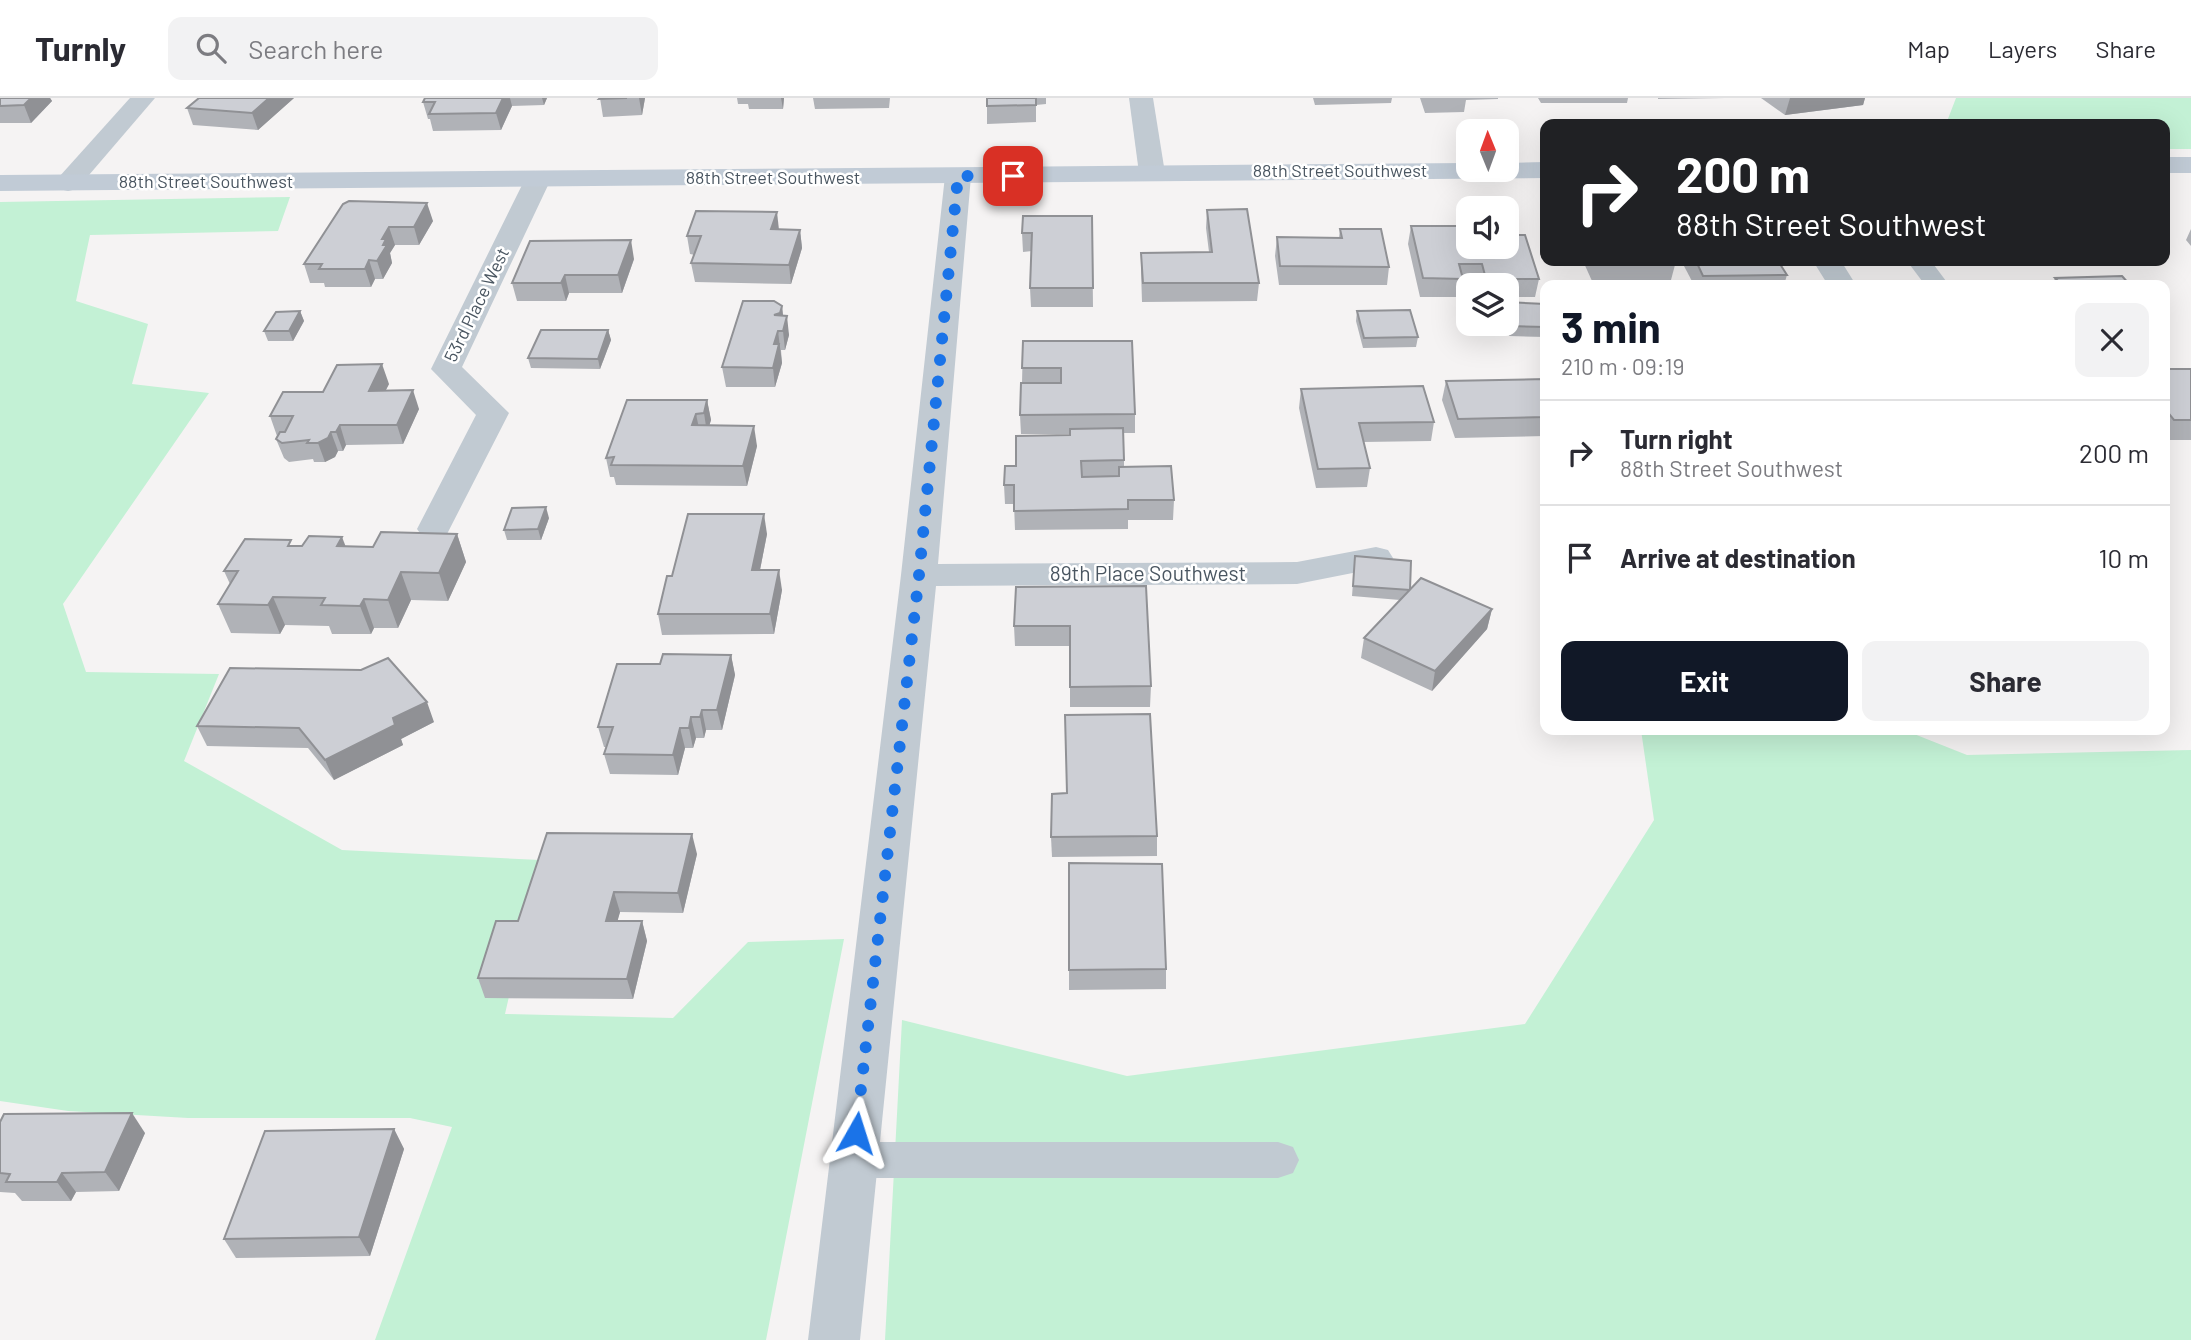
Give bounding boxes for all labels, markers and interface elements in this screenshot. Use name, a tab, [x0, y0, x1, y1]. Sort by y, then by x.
search box	[168, 17, 658, 80]
text: Turnly	[35, 28, 126, 68]
icon: search	[192, 29, 230, 67]
text: Search here	[248, 33, 383, 64]
text: Map	[1907, 34, 1950, 63]
text: Layers	[1988, 34, 2057, 63]
text: Share	[2095, 34, 2156, 63]
north arrow	[1456, 119, 1519, 182]
map controls	[1456, 119, 1519, 336]
text: 200 m	[1676, 144, 1810, 203]
pin	[983, 146, 1043, 206]
icon: right	[1561, 147, 1652, 238]
icon: arrive	[994, 157, 1032, 195]
street label: 88th Street Southwest	[1253, 159, 1427, 181]
street label: 88th Street Southwest	[686, 166, 860, 188]
street label: 88th Street Southwest	[119, 170, 293, 192]
button: sound	[1456, 196, 1519, 259]
text: 88th Street Southwest	[1676, 204, 1987, 242]
street label: 53rd Place West	[439, 244, 513, 365]
button: layers	[1456, 273, 1519, 336]
text: 3 min	[1561, 301, 1661, 351]
button: close	[2075, 303, 2149, 377]
text: 210 m · 09:19	[1561, 352, 1685, 380]
text: Turn right	[1620, 423, 1733, 454]
icon: right	[1561, 434, 1599, 472]
text: 200 m	[2079, 437, 2149, 468]
text: 88th Street Southwest	[1620, 454, 1843, 482]
icon: arrive	[1561, 539, 1599, 577]
text: Arrive at destination	[1620, 542, 1856, 573]
text: 10 m	[2099, 542, 2149, 573]
street label: 89th Place Southwest	[1050, 560, 1246, 585]
button: Exit	[1561, 641, 1848, 721]
button: Share	[1862, 641, 2149, 721]
position arrow	[819, 1096, 893, 1170]

